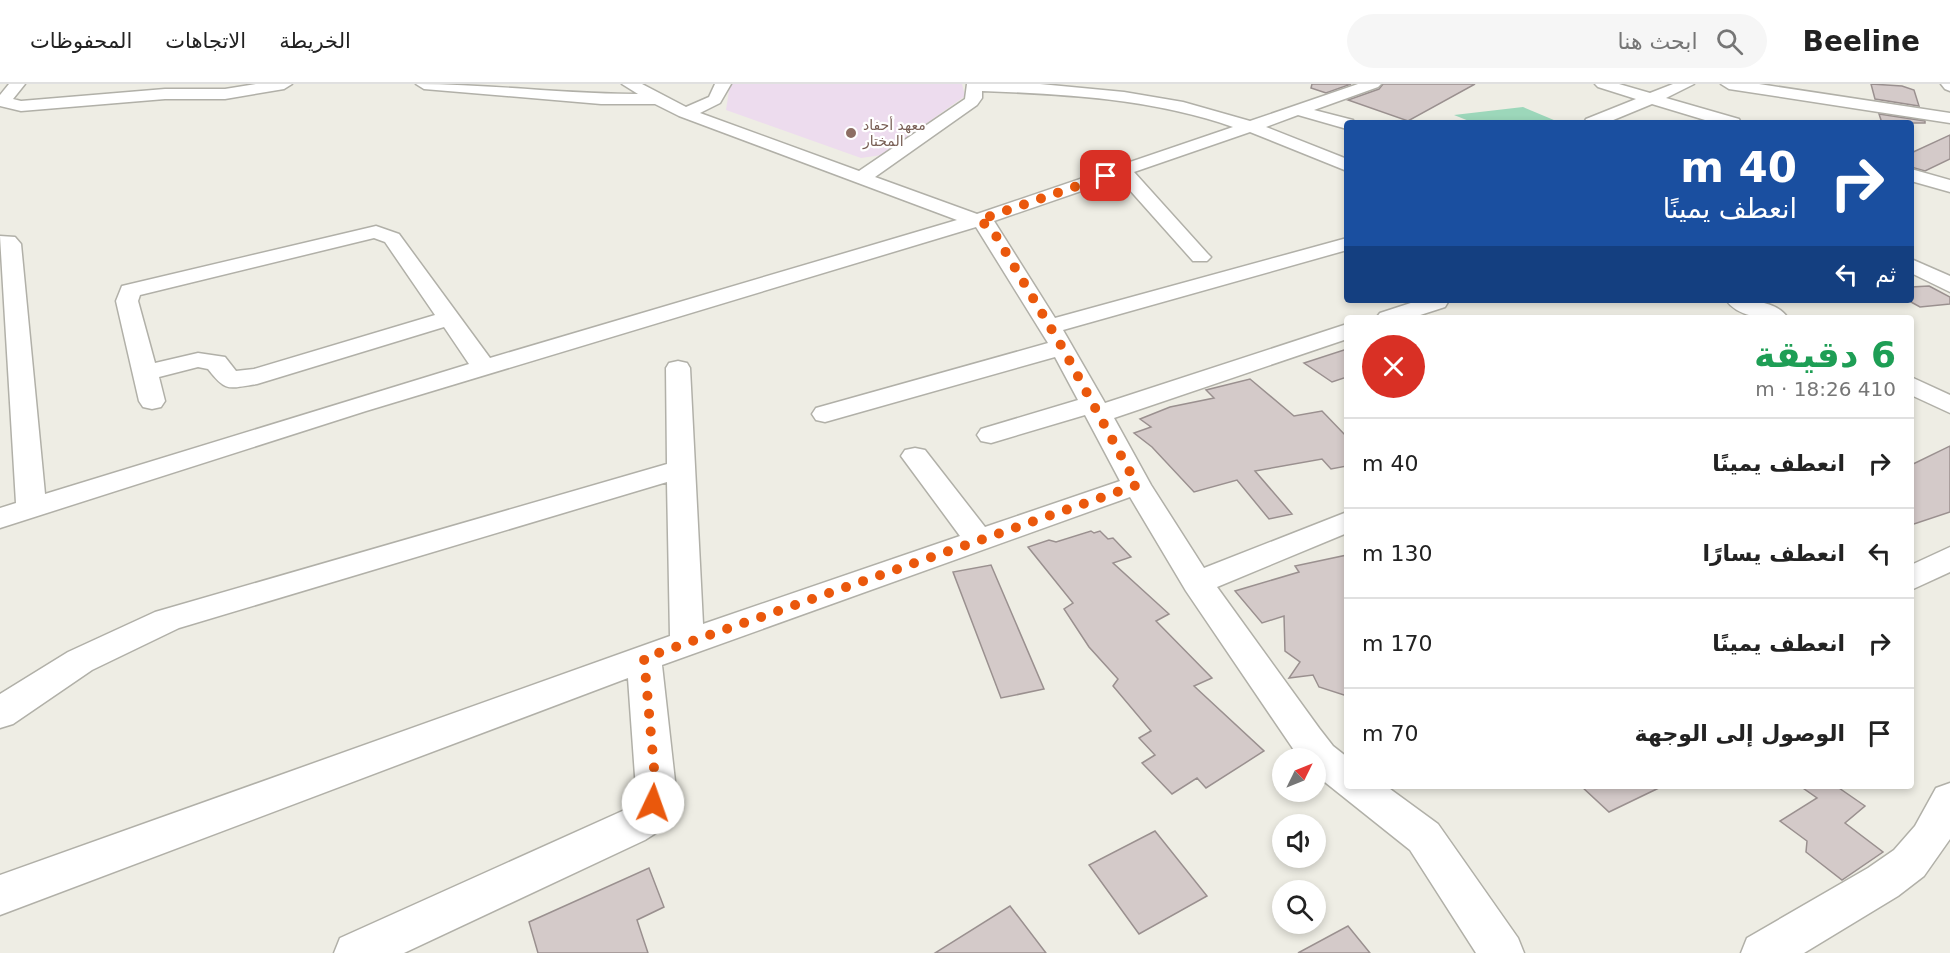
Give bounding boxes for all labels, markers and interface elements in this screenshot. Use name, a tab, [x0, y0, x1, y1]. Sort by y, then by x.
search box	[1347, 14, 1767, 68]
icon: search	[1713, 25, 1746, 58]
text: Beeline	[1803, 25, 1920, 58]
text: المحفوظات	[30, 29, 132, 53]
text: الاتجاهات	[165, 29, 246, 53]
text: الخريطة	[279, 29, 351, 53]
text: ابحث هنا	[1618, 29, 1698, 54]
place label: معهد أحفاد المختار	[862, 116, 926, 150]
marker: معهد أحفاد المختار	[844, 126, 858, 140]
text: 40 m	[1680, 143, 1797, 192]
icon: right	[1818, 144, 1896, 222]
pin	[1080, 150, 1131, 201]
icon: arrive	[1089, 159, 1122, 192]
text: انعطف يمينًا	[1663, 193, 1797, 224]
icon: left	[1830, 258, 1863, 291]
text: ثم	[1875, 262, 1896, 287]
text: 6 دقيقة	[1754, 334, 1896, 375]
button: close	[1362, 335, 1425, 398]
text: 410 m · 18:26	[1755, 377, 1896, 401]
icon: right	[1863, 447, 1896, 480]
text: 40 m	[1362, 451, 1418, 476]
text: انعطف يمينًا	[1712, 451, 1845, 476]
icon: left	[1863, 537, 1896, 570]
text: 130 m	[1362, 541, 1432, 566]
text: انعطف يسارًا	[1702, 541, 1845, 566]
icon: right	[1863, 627, 1896, 660]
text: 170 m	[1362, 631, 1432, 656]
text: انعطف يمينًا	[1712, 631, 1845, 656]
icon: arrive	[1863, 717, 1896, 750]
text: 70 m	[1362, 721, 1418, 746]
text: الوصول إلى الوجهة	[1635, 721, 1845, 746]
north arrow	[1272, 748, 1326, 802]
map controls	[1272, 748, 1326, 934]
position arrow	[621, 771, 685, 835]
button: sound	[1272, 814, 1326, 868]
button: search	[1272, 880, 1326, 934]

